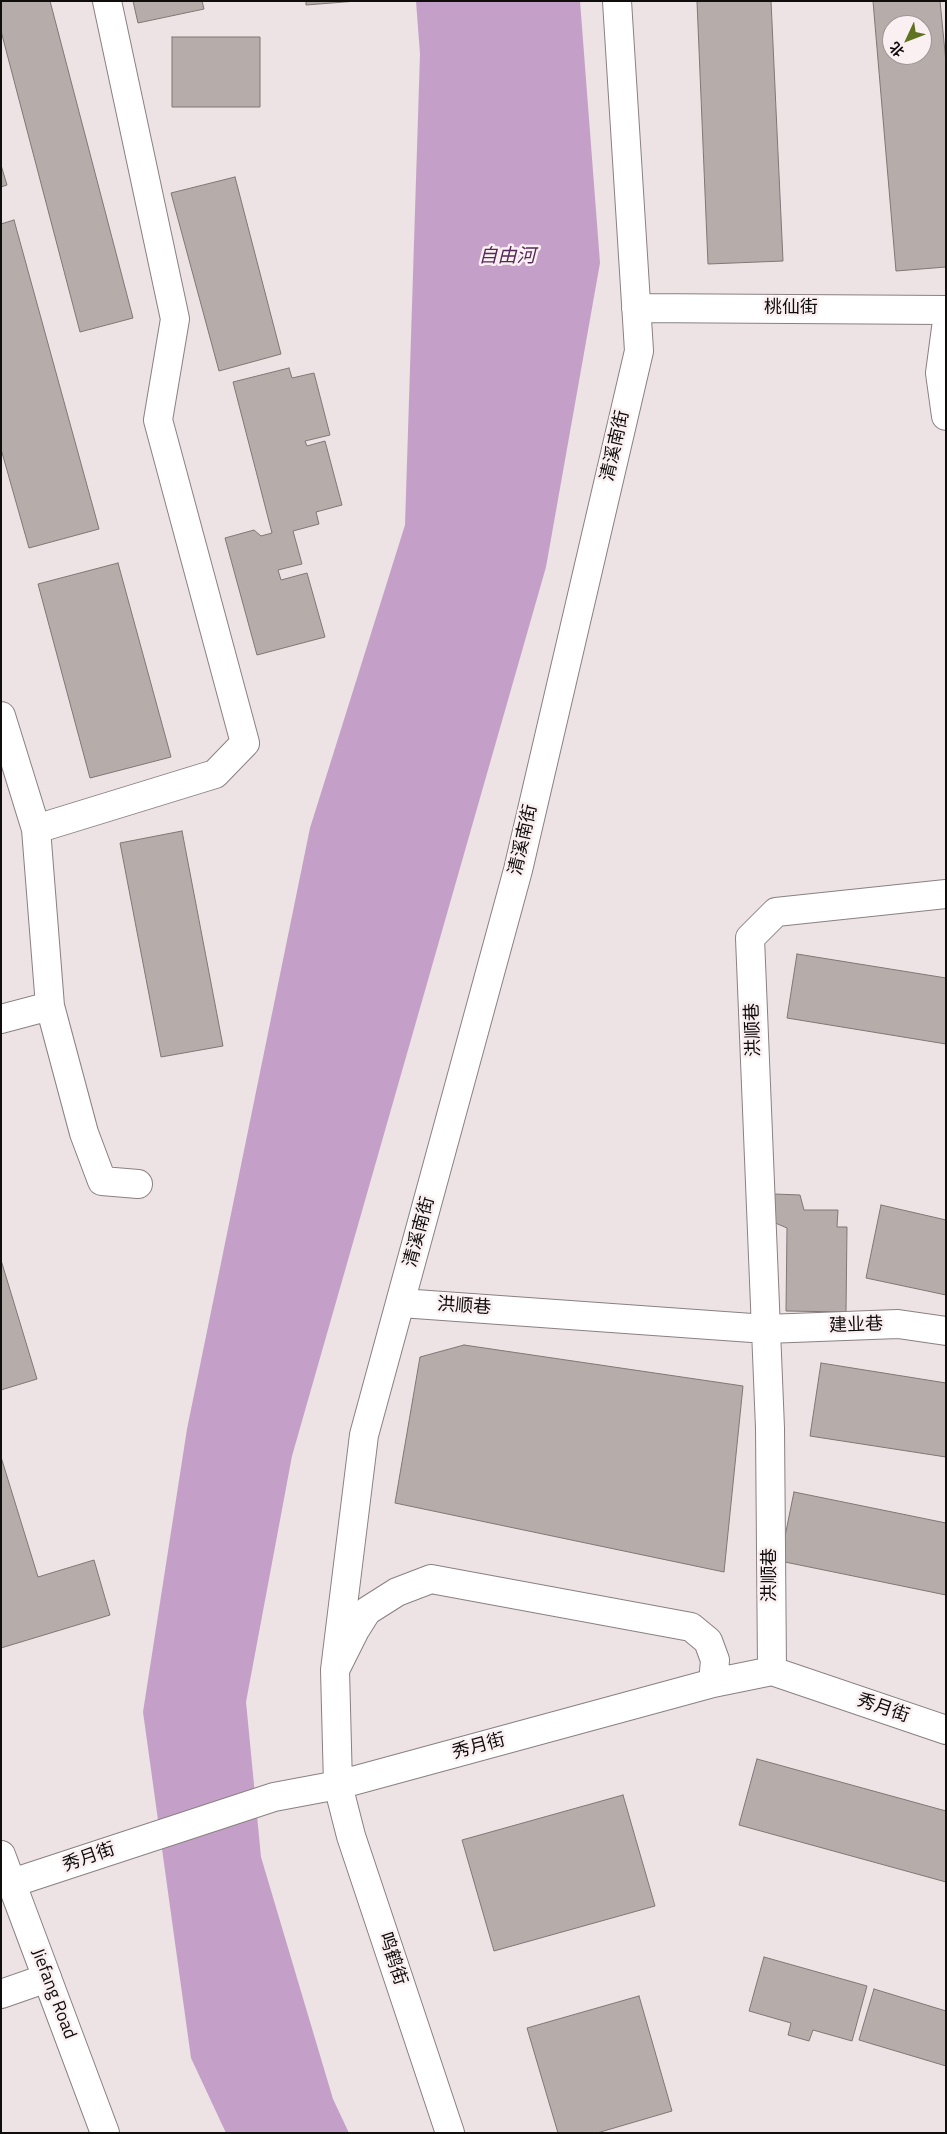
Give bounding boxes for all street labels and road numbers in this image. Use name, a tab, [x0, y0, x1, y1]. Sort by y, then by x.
street label: 桃仙街	[764, 298, 818, 320]
street label: 清溪南街	[597, 408, 635, 484]
street label: 清溪南街	[505, 802, 543, 878]
street label: 洪顺巷	[742, 1003, 766, 1057]
street label: 清溪南街	[400, 1194, 440, 1270]
street label: 洪顺巷	[436, 1294, 492, 1320]
street label: 建业巷	[829, 1314, 883, 1338]
street label: 洪顺巷	[760, 1548, 782, 1602]
street label: 秀月街	[854, 1690, 912, 1728]
street label: 秀月街	[450, 1730, 508, 1764]
street label: 秀月街	[60, 1839, 118, 1877]
street label: 鸣鹤街	[373, 1930, 411, 1988]
street label: Jiefang Road	[26, 1946, 80, 2042]

